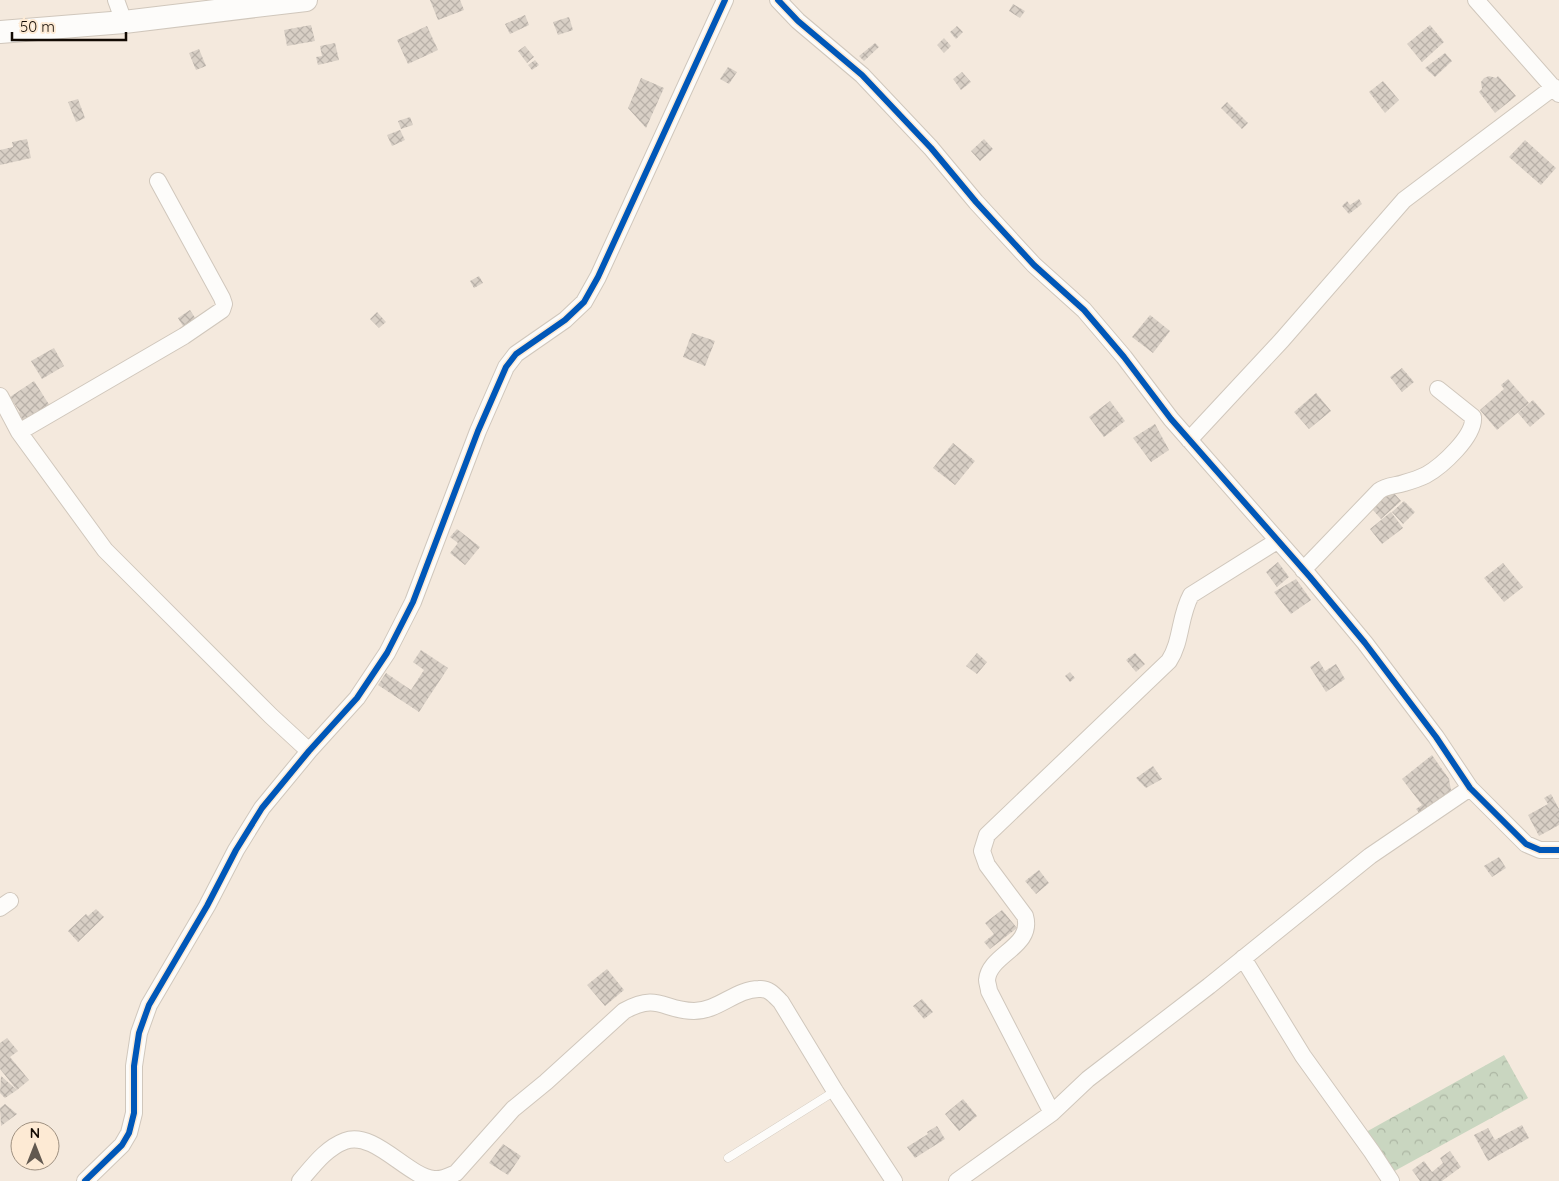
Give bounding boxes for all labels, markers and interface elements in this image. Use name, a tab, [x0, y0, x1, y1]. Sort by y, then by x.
scale bar	[12, 10, 126, 42]
text: 50 m	[20, 17, 55, 36]
north arrow	[10, 1121, 60, 1171]
text: N	[30, 1124, 40, 1142]

